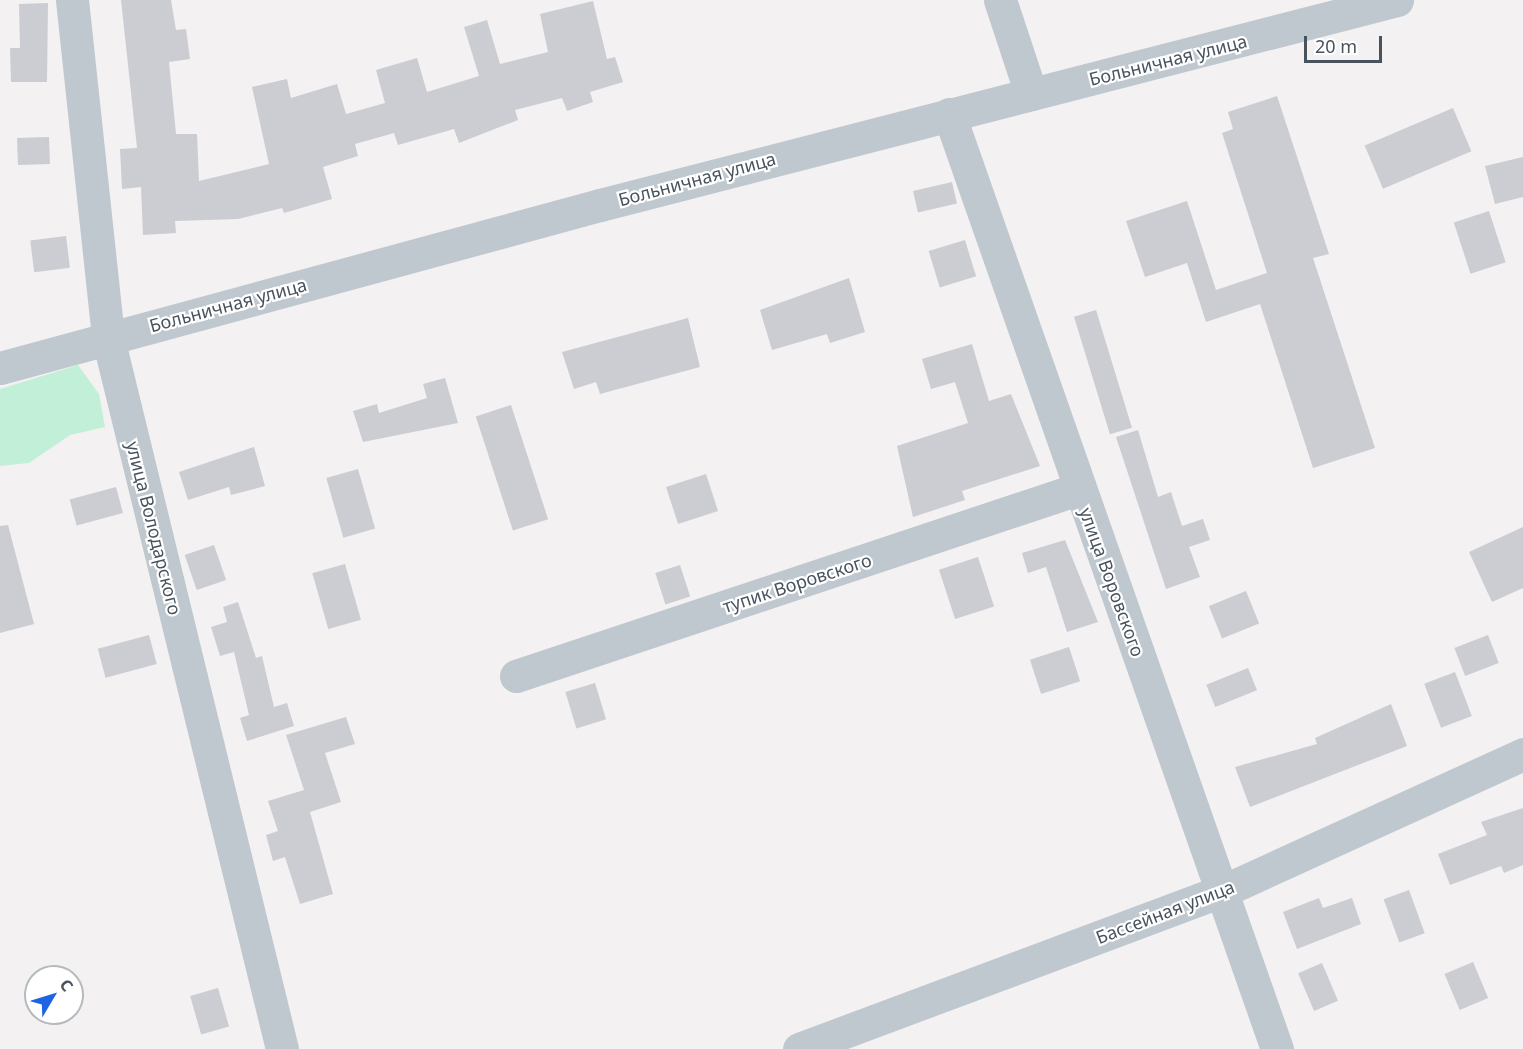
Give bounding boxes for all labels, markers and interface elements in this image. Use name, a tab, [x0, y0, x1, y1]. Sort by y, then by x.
scale bar	[1307, 24, 1385, 62]
street label: Больничная улица	[1087, 30, 1249, 90]
text: 20 m	[1315, 34, 1357, 58]
street label: Больничная улица	[616, 148, 778, 210]
street label: Больничная улица	[147, 274, 309, 336]
street label: улица Володарского	[122, 439, 186, 617]
street label: улица Воровского	[1075, 505, 1149, 659]
street label: тупик Воровского	[720, 549, 874, 617]
street label: Бассейная улица	[1093, 876, 1237, 948]
north arrow	[24, 965, 84, 1025]
text: С	[55, 974, 78, 996]

